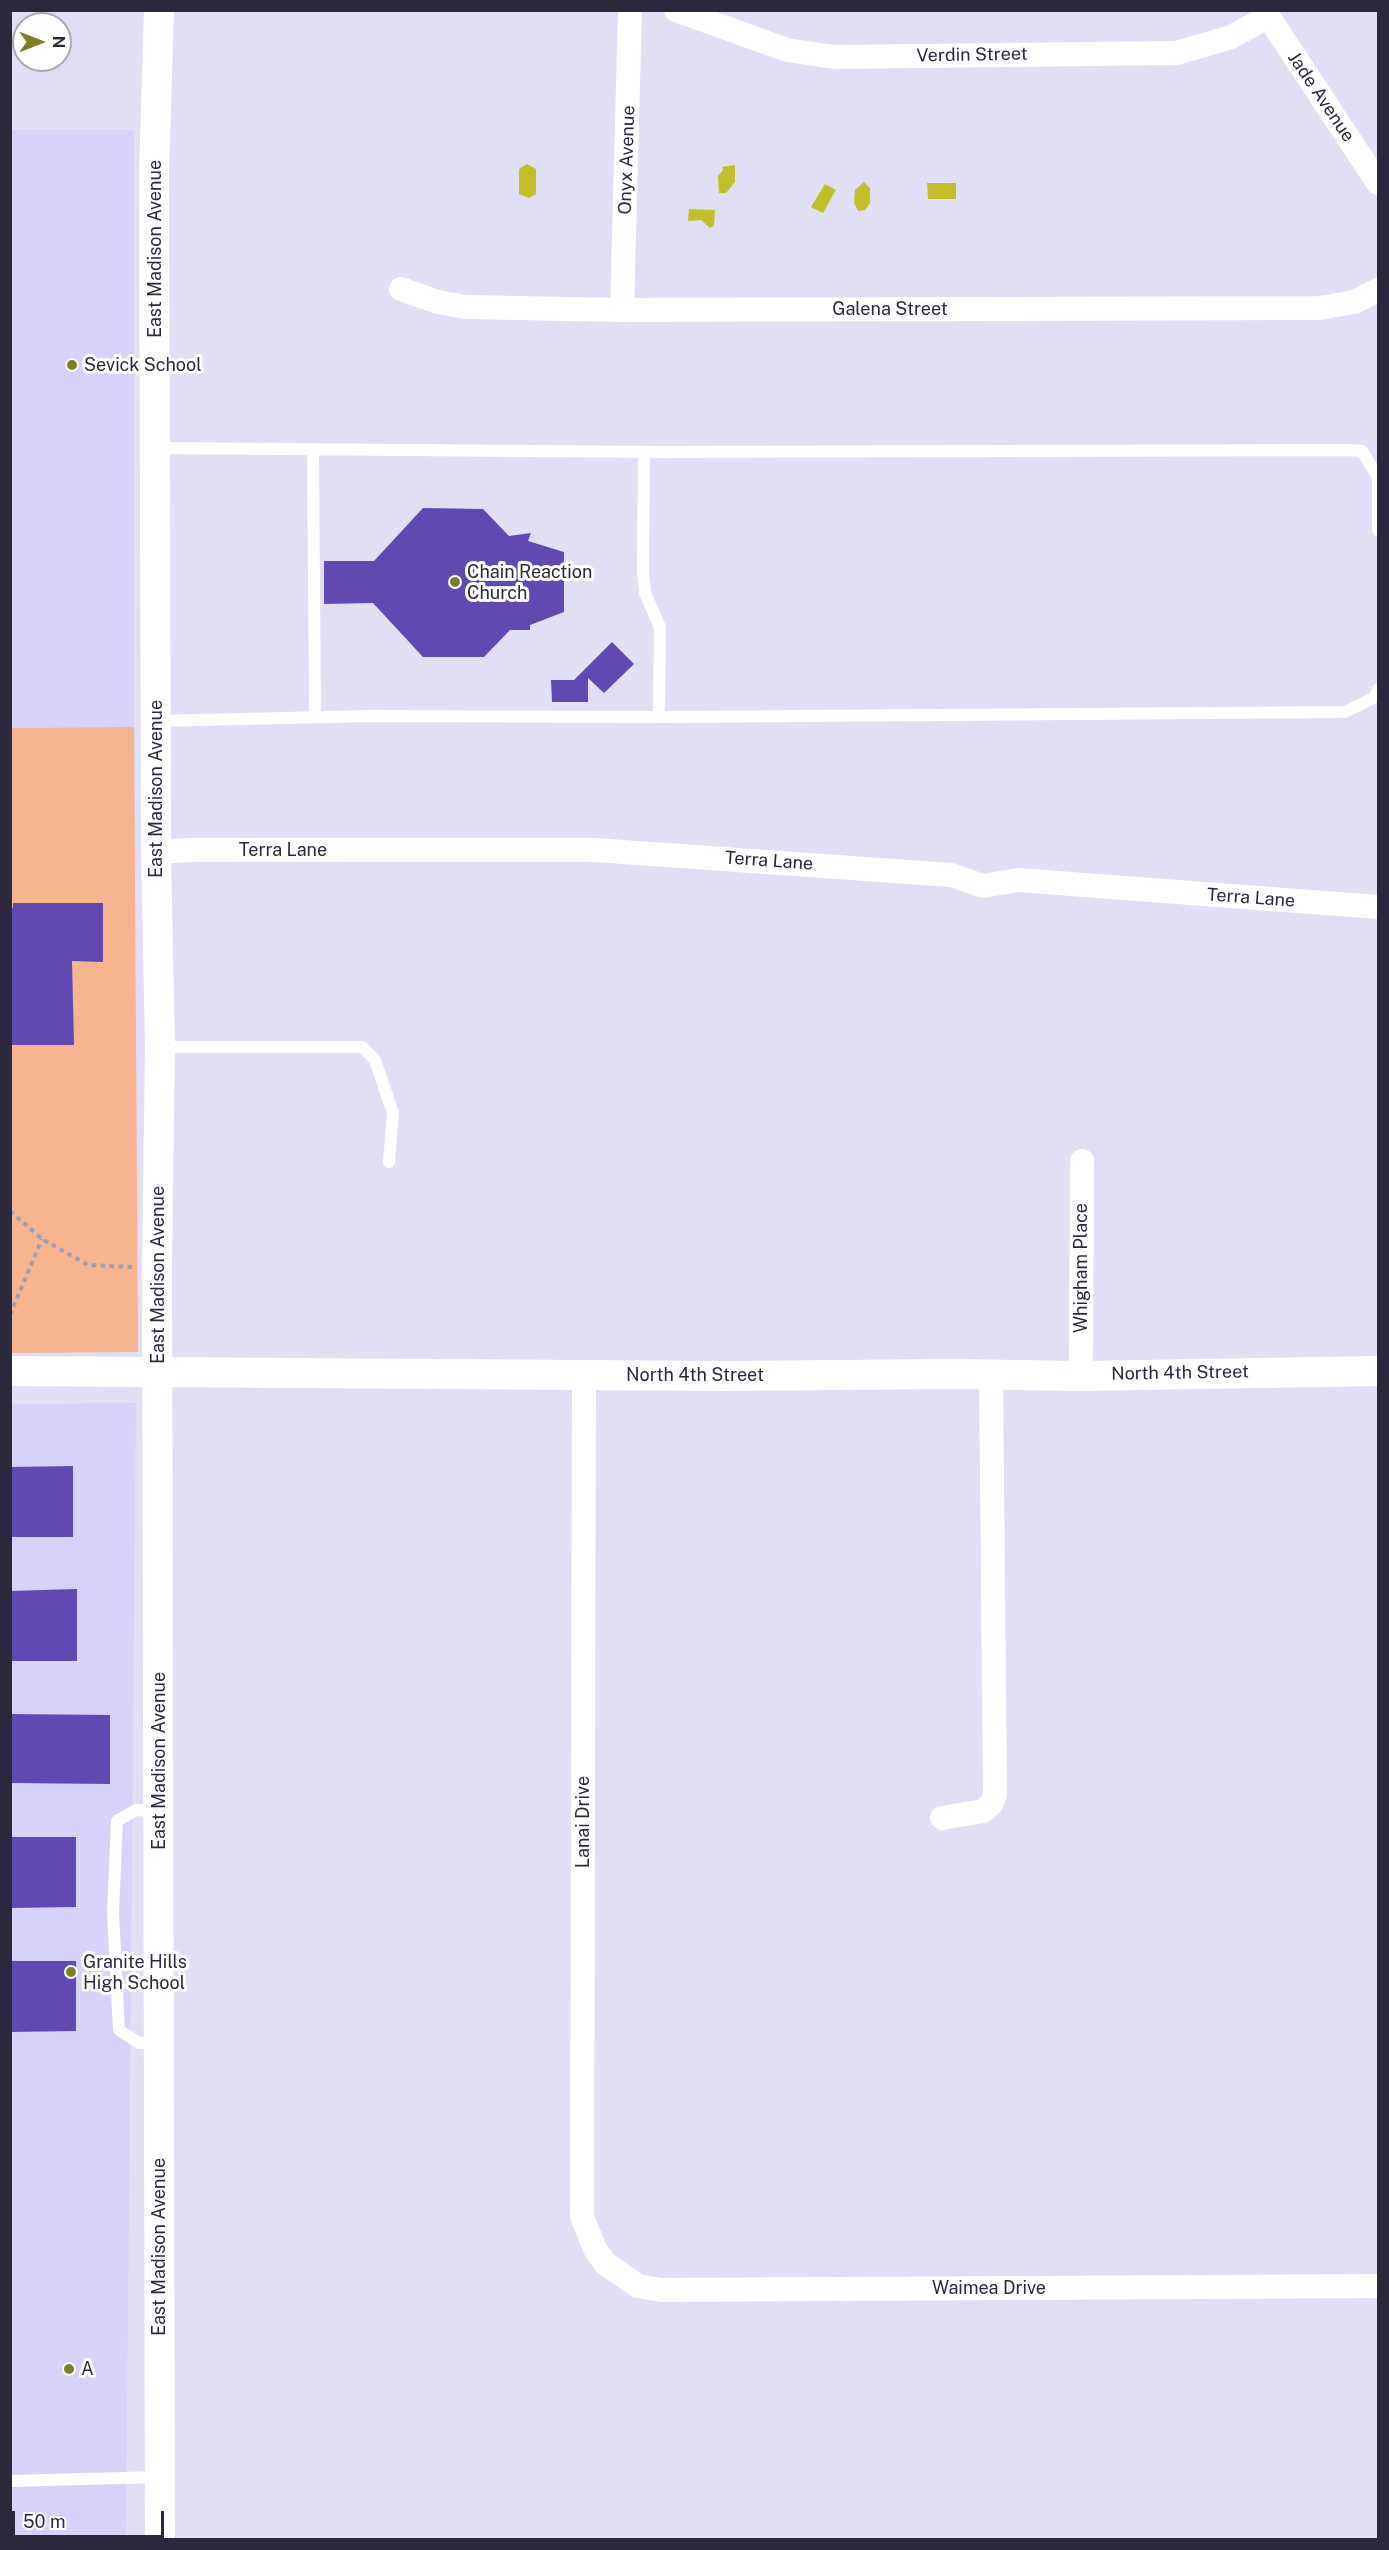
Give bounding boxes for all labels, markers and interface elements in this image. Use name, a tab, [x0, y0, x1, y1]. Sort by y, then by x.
north arrow	[12, 12, 72, 72]
text: N	[49, 36, 68, 48]
street label: Verdin Street	[916, 43, 1028, 67]
street label: Jade Avenue	[1283, 48, 1359, 146]
street label: Onyx Avenue	[614, 105, 640, 215]
street label: East Madison Avenue	[144, 160, 166, 338]
street label: Galena Street	[832, 298, 948, 320]
place label: Sevick School	[84, 354, 202, 376]
marker: Sevick School	[65, 358, 79, 372]
place label: Chain Reaction Church	[467, 561, 592, 604]
marker: Chain Reaction Church	[448, 575, 462, 589]
street label: East Madison Avenue	[145, 700, 167, 878]
street label: Terra Lane	[239, 839, 327, 861]
street label: Terra Lane	[724, 847, 814, 875]
street label: Terra Lane	[1206, 884, 1296, 912]
street label: East Madison Avenue	[147, 1186, 169, 1364]
street label: Whigham Place	[1070, 1203, 1092, 1333]
street label: North 4th Street	[1111, 1361, 1249, 1385]
street label: North 4th Street	[626, 1364, 764, 1386]
street label: East Madison Avenue	[148, 1672, 170, 1850]
street label: Lanai Drive	[572, 1776, 594, 1868]
place label: Granite Hills High School	[83, 1951, 187, 1994]
marker: Granite Hills High School	[64, 1965, 78, 1979]
street label: East Madison Avenue	[148, 2158, 170, 2336]
street label: Waimea Drive	[932, 2277, 1046, 2299]
place label: A	[81, 2358, 94, 2380]
marker: A	[62, 2362, 76, 2376]
scale bar	[15, 2499, 166, 2537]
text: 50 m	[23, 2511, 66, 2532]

